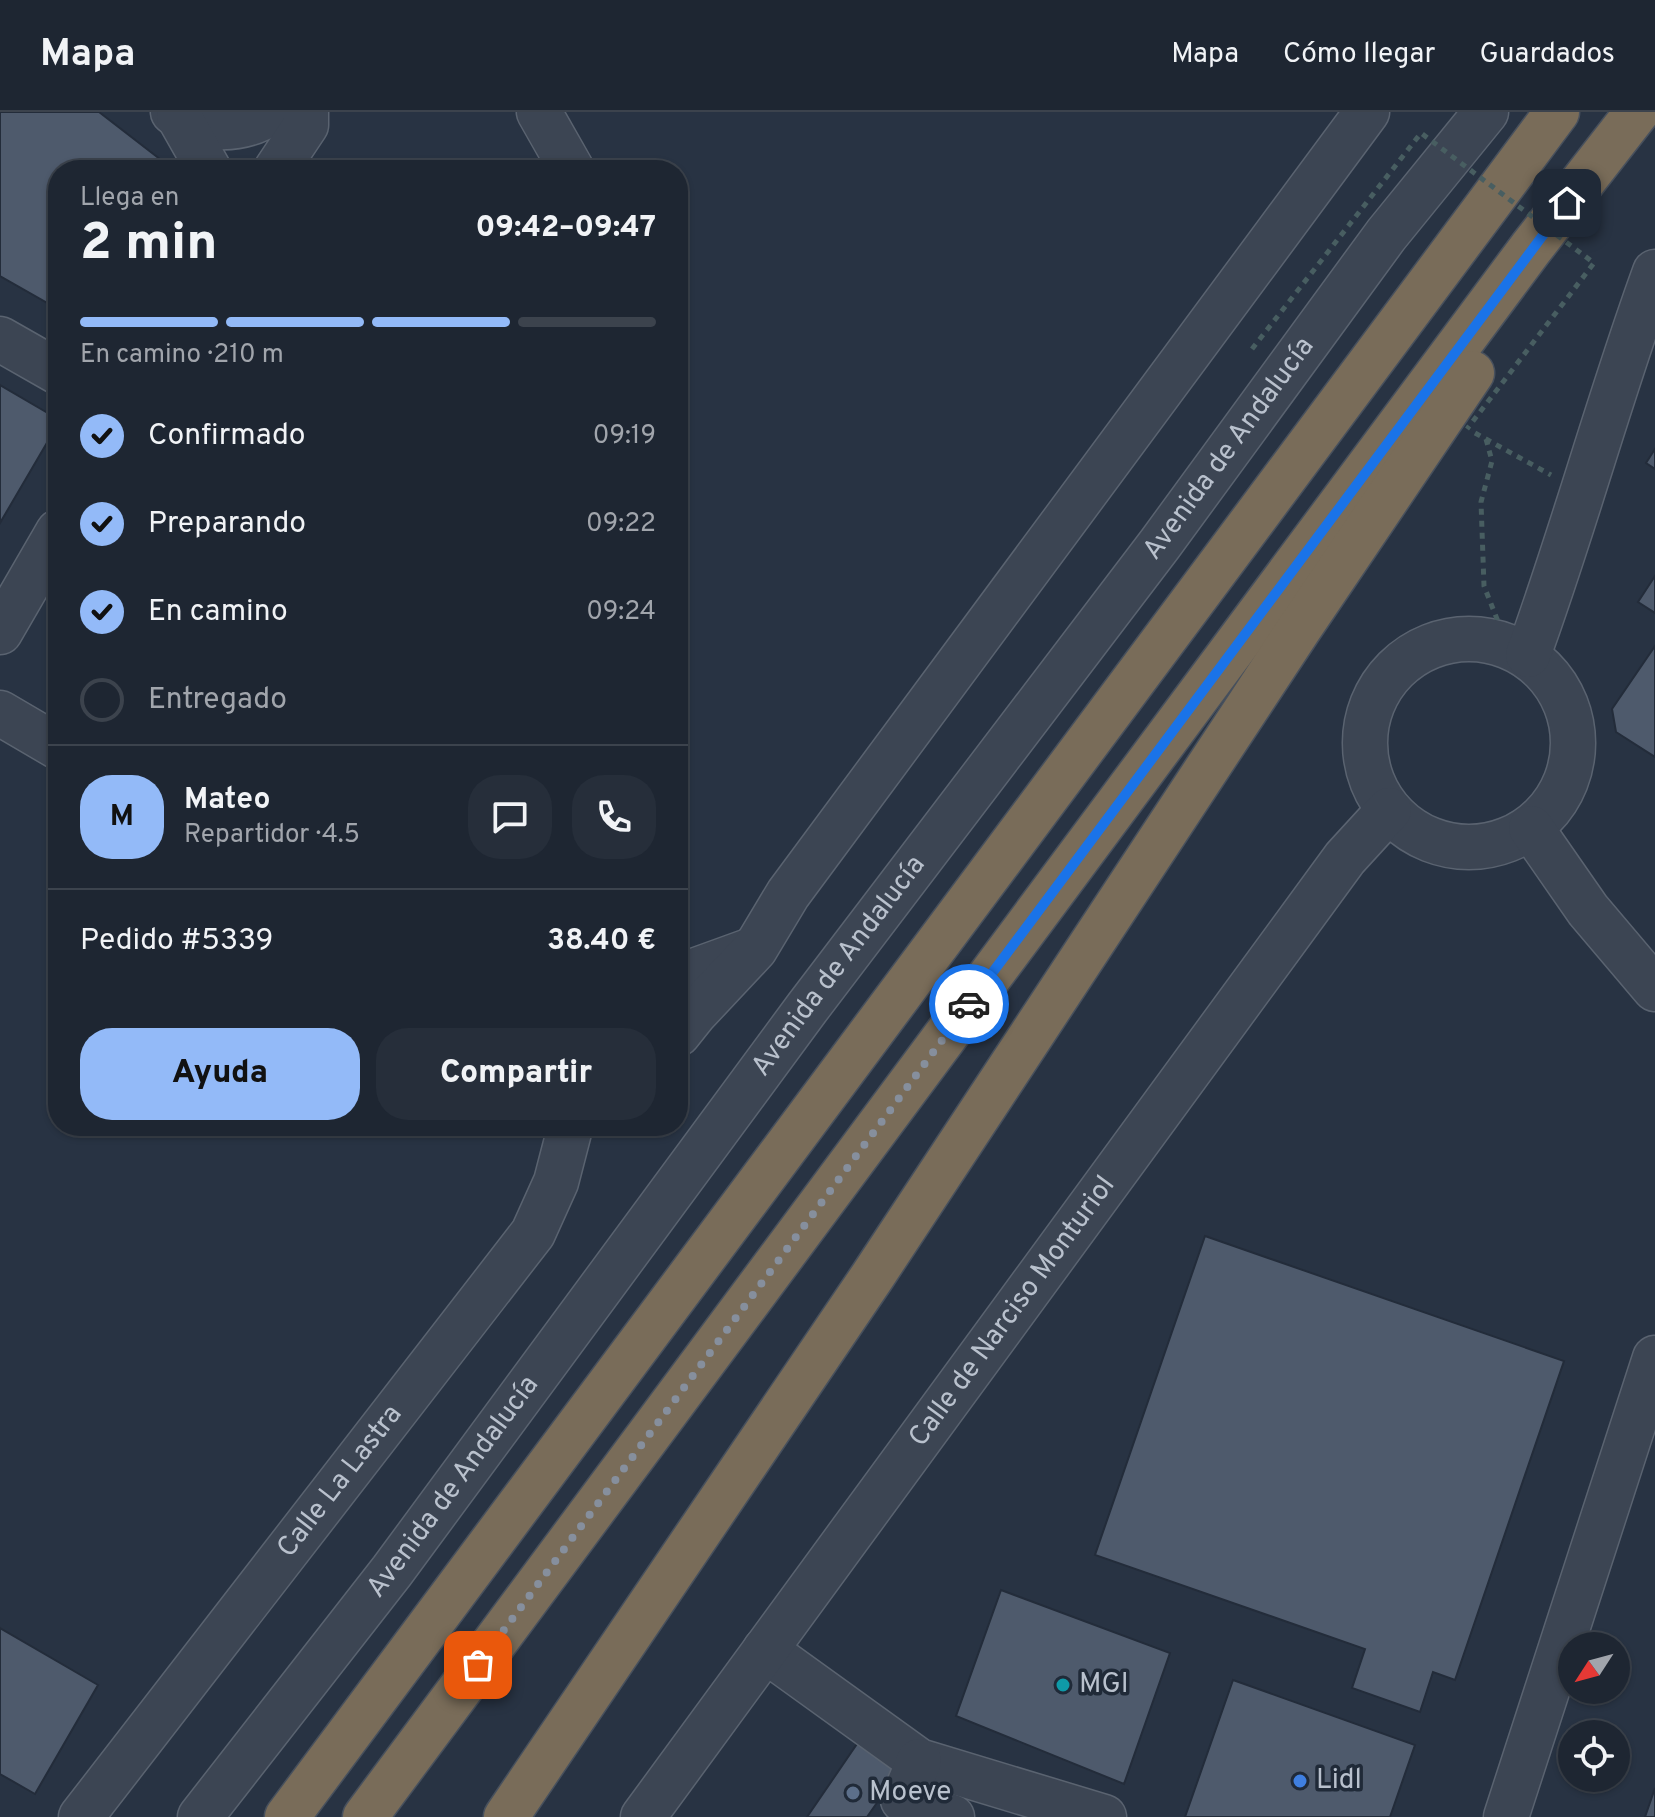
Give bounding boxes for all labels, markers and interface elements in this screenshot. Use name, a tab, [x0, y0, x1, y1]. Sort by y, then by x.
text: Mapa	[40, 31, 136, 80]
text: Mapa	[1171, 37, 1239, 73]
text: Cómo llegar	[1283, 37, 1435, 73]
text: Guardados	[1479, 37, 1615, 73]
pin	[1533, 169, 1601, 237]
icon: home	[1545, 181, 1589, 225]
text: Llega en	[80, 182, 179, 215]
text: 09:42–09:47	[475, 210, 656, 247]
text: 2 min	[80, 212, 218, 278]
street label: Avenida de Andalucía	[1136, 330, 1323, 568]
text: En camino · 210 m	[80, 339, 284, 372]
icon: check	[80, 414, 124, 458]
text: Confirmado	[148, 418, 306, 455]
text: 09:19	[593, 420, 656, 453]
icon: check	[80, 502, 124, 546]
text: Preparando	[148, 506, 306, 543]
text: 09:22	[586, 508, 656, 541]
icon: check	[80, 590, 124, 634]
text: En camino	[148, 594, 288, 631]
text: 09:24	[586, 596, 656, 629]
text: Entregado	[148, 682, 287, 719]
button: chat	[468, 775, 552, 859]
button: phone	[572, 775, 656, 859]
text: Mateo	[184, 782, 270, 819]
text: M	[110, 799, 134, 836]
text: Repartidor · 4.5	[184, 819, 360, 852]
street label: Avenida de Andalucía	[744, 849, 934, 1084]
text: Pedido #5339	[80, 923, 273, 960]
text: 38.40 €	[547, 923, 656, 960]
courier	[929, 964, 1009, 1044]
icon: car	[947, 982, 991, 1026]
button: Ayuda	[80, 1028, 360, 1120]
button: Compartir	[376, 1028, 656, 1120]
street label: Calle de Narciso Monturiol	[902, 1169, 1124, 1455]
street label: Avenida de Andalucía	[359, 1369, 548, 1606]
street label: Calle La Lastra	[270, 1398, 411, 1565]
pin	[444, 1631, 512, 1699]
north arrow	[1558, 1632, 1630, 1704]
map controls	[1558, 1632, 1630, 1792]
icon: bag	[456, 1643, 500, 1687]
place label: MGI	[1079, 1667, 1129, 1703]
marker: MGI	[1054, 1676, 1072, 1694]
button: locate	[1558, 1720, 1630, 1792]
place label: Lidl	[1316, 1763, 1362, 1799]
marker: Lidl	[1291, 1772, 1309, 1790]
place label: Moeve	[869, 1775, 951, 1811]
marker: Moeve	[844, 1784, 862, 1802]

